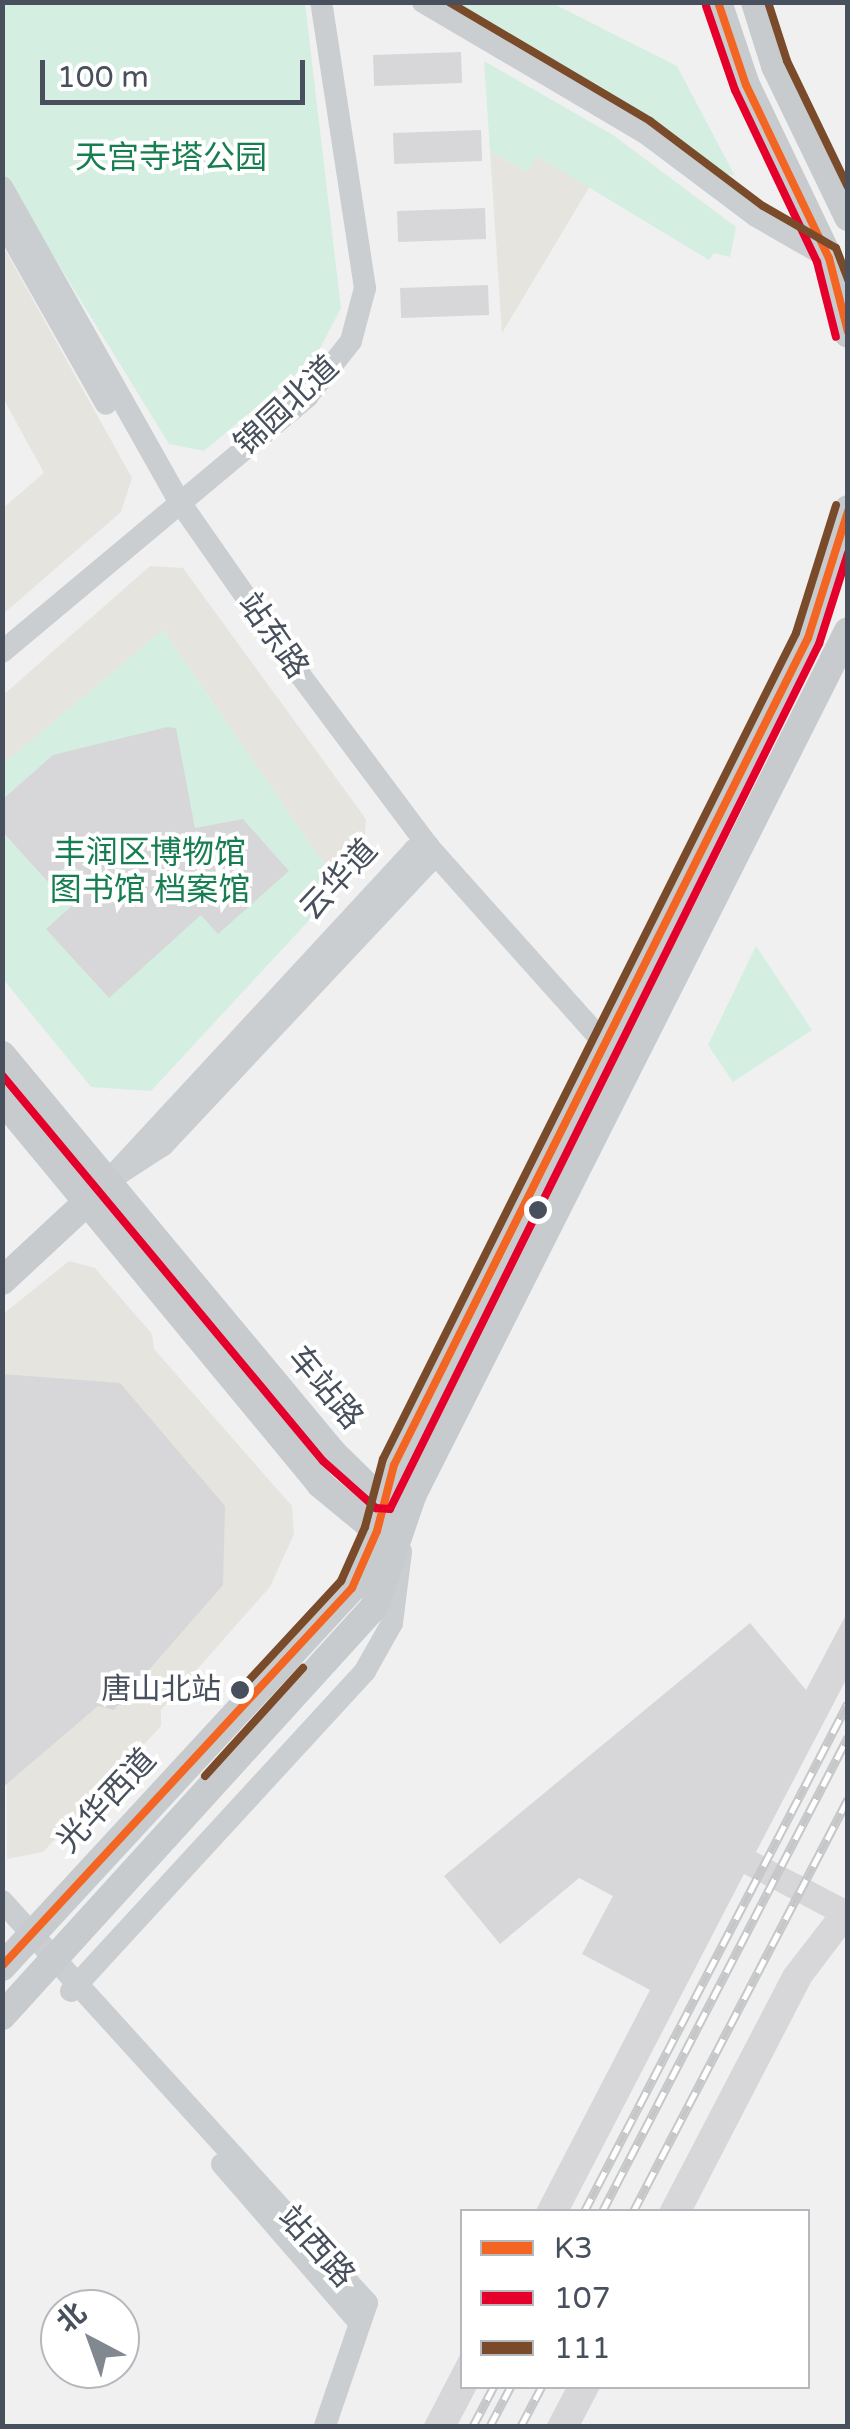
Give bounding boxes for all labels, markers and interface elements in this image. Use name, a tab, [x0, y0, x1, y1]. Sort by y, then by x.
scale bar	[45, 40, 310, 102]
text: 100 m	[57, 59, 149, 96]
park label: 天宫寺塔公园	[75, 139, 267, 177]
street label: 锦园北道	[227, 348, 347, 464]
street label: 站东路	[230, 586, 316, 686]
street label: 云华道	[292, 832, 386, 928]
park label: 丰润区博物馆 图书馆 档案馆	[50, 835, 250, 910]
unlabelled marker	[528, 1200, 548, 1220]
street label: 车站路	[279, 1339, 371, 1437]
place label: 唐山北站	[101, 1672, 221, 1708]
marker: 唐山北站	[230, 1680, 250, 1700]
street label: 光华西道	[49, 1741, 165, 1861]
street label: 站西路	[270, 2198, 362, 2296]
legend	[460, 2209, 810, 2389]
text: K3	[554, 2230, 593, 2267]
text: 107	[554, 2280, 611, 2317]
north arrow	[40, 2289, 140, 2389]
text: 北	[50, 2296, 93, 2340]
text: 111	[554, 2330, 611, 2367]

